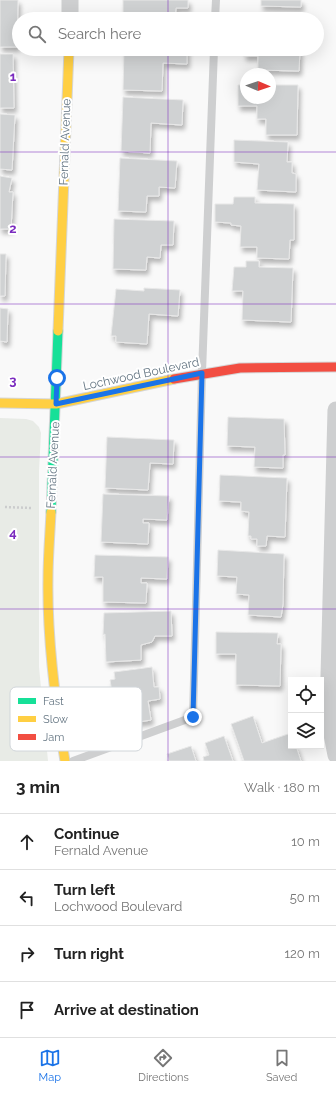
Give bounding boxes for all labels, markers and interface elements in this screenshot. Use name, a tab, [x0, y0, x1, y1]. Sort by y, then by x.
search box	[12, 12, 324, 56]
icon: search	[26, 23, 48, 45]
text: Search here	[58, 25, 141, 43]
north arrow	[240, 68, 276, 104]
text: 1	[10, 69, 17, 84]
street label: Fernald Avenue	[56, 98, 74, 186]
text: 2	[9, 221, 17, 236]
street label: Lochwood Boulevard	[82, 355, 200, 393]
route start	[48, 369, 66, 387]
text: 3	[9, 373, 17, 388]
street label: Fernald Avenue	[44, 421, 62, 509]
text: 4	[9, 525, 17, 540]
map controls	[288, 677, 324, 749]
button: locate	[288, 677, 324, 713]
legend	[10, 687, 142, 751]
text: Fast	[43, 695, 64, 708]
route end	[184, 708, 202, 726]
text: Slow	[43, 713, 68, 726]
button: layers	[288, 713, 324, 749]
text: Jam	[43, 731, 64, 744]
text: 3 min	[16, 777, 60, 797]
text: Walk · 180 m	[244, 780, 320, 795]
text: Continue	[54, 825, 119, 843]
icon: ahead	[16, 831, 38, 853]
text: 10 m	[291, 834, 320, 849]
text: Fernald Avenue	[54, 843, 148, 858]
text: Turn left	[54, 881, 115, 899]
icon: left	[16, 887, 38, 909]
text: 50 m	[290, 890, 320, 905]
text: Lochwood Boulevard	[54, 899, 182, 914]
icon: right	[16, 943, 38, 965]
text: Turn right	[54, 945, 124, 963]
text: 120 m	[284, 946, 320, 961]
icon: arrive	[16, 999, 38, 1021]
text: Arrive at destination	[54, 1001, 199, 1019]
tab: Map	[39, 1047, 61, 1084]
tab: Directions	[138, 1047, 189, 1084]
tab: Saved	[266, 1047, 297, 1084]

